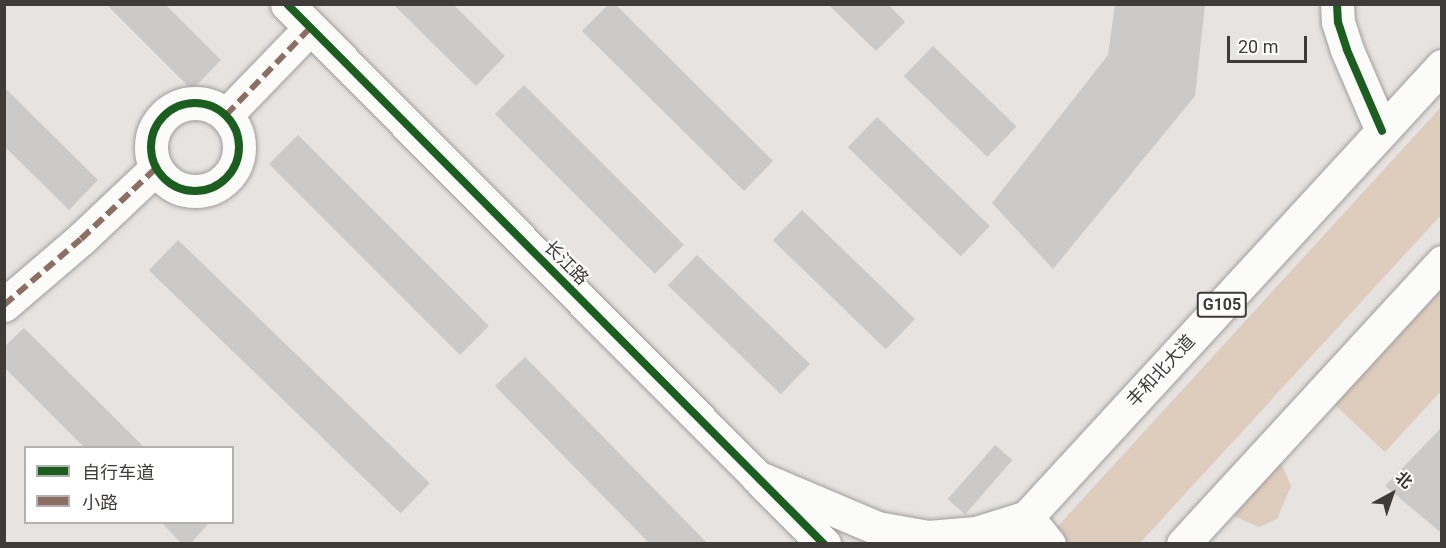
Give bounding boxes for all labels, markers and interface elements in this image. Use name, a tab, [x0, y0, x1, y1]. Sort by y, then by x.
scale bar	[1230, 24, 1310, 62]
text: 20 m	[1238, 36, 1278, 57]
street label: 长江路	[539, 236, 593, 290]
road number: G105	[1196, 292, 1248, 318]
street label: 丰和北大道	[1122, 331, 1200, 411]
legend	[24, 446, 234, 524]
text: 自行车道	[82, 462, 154, 483]
north arrow	[1362, 464, 1422, 524]
text: 北	[1392, 467, 1416, 492]
text: 小路	[82, 492, 118, 513]

